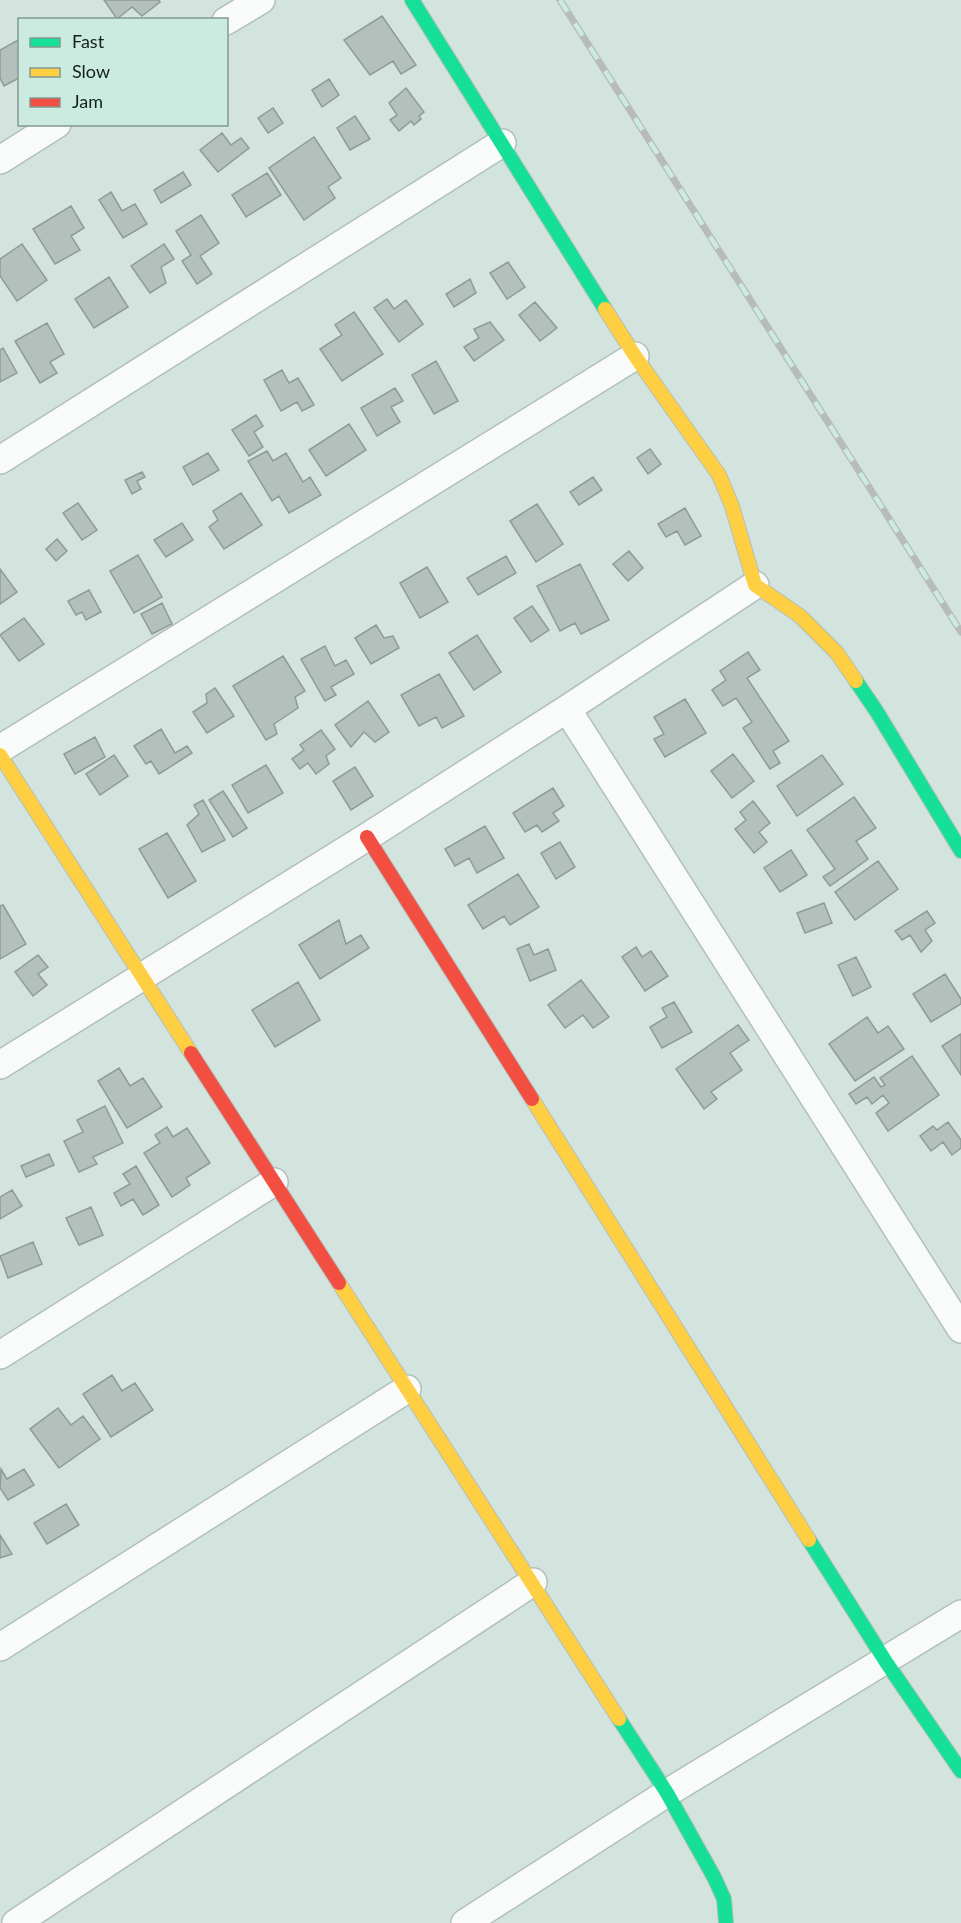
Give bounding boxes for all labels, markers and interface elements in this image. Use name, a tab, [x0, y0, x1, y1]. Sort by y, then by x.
legend	[18, 18, 228, 126]
text: Fast	[72, 30, 105, 52]
text: Slow	[72, 60, 110, 82]
text: Jam	[72, 90, 103, 112]

